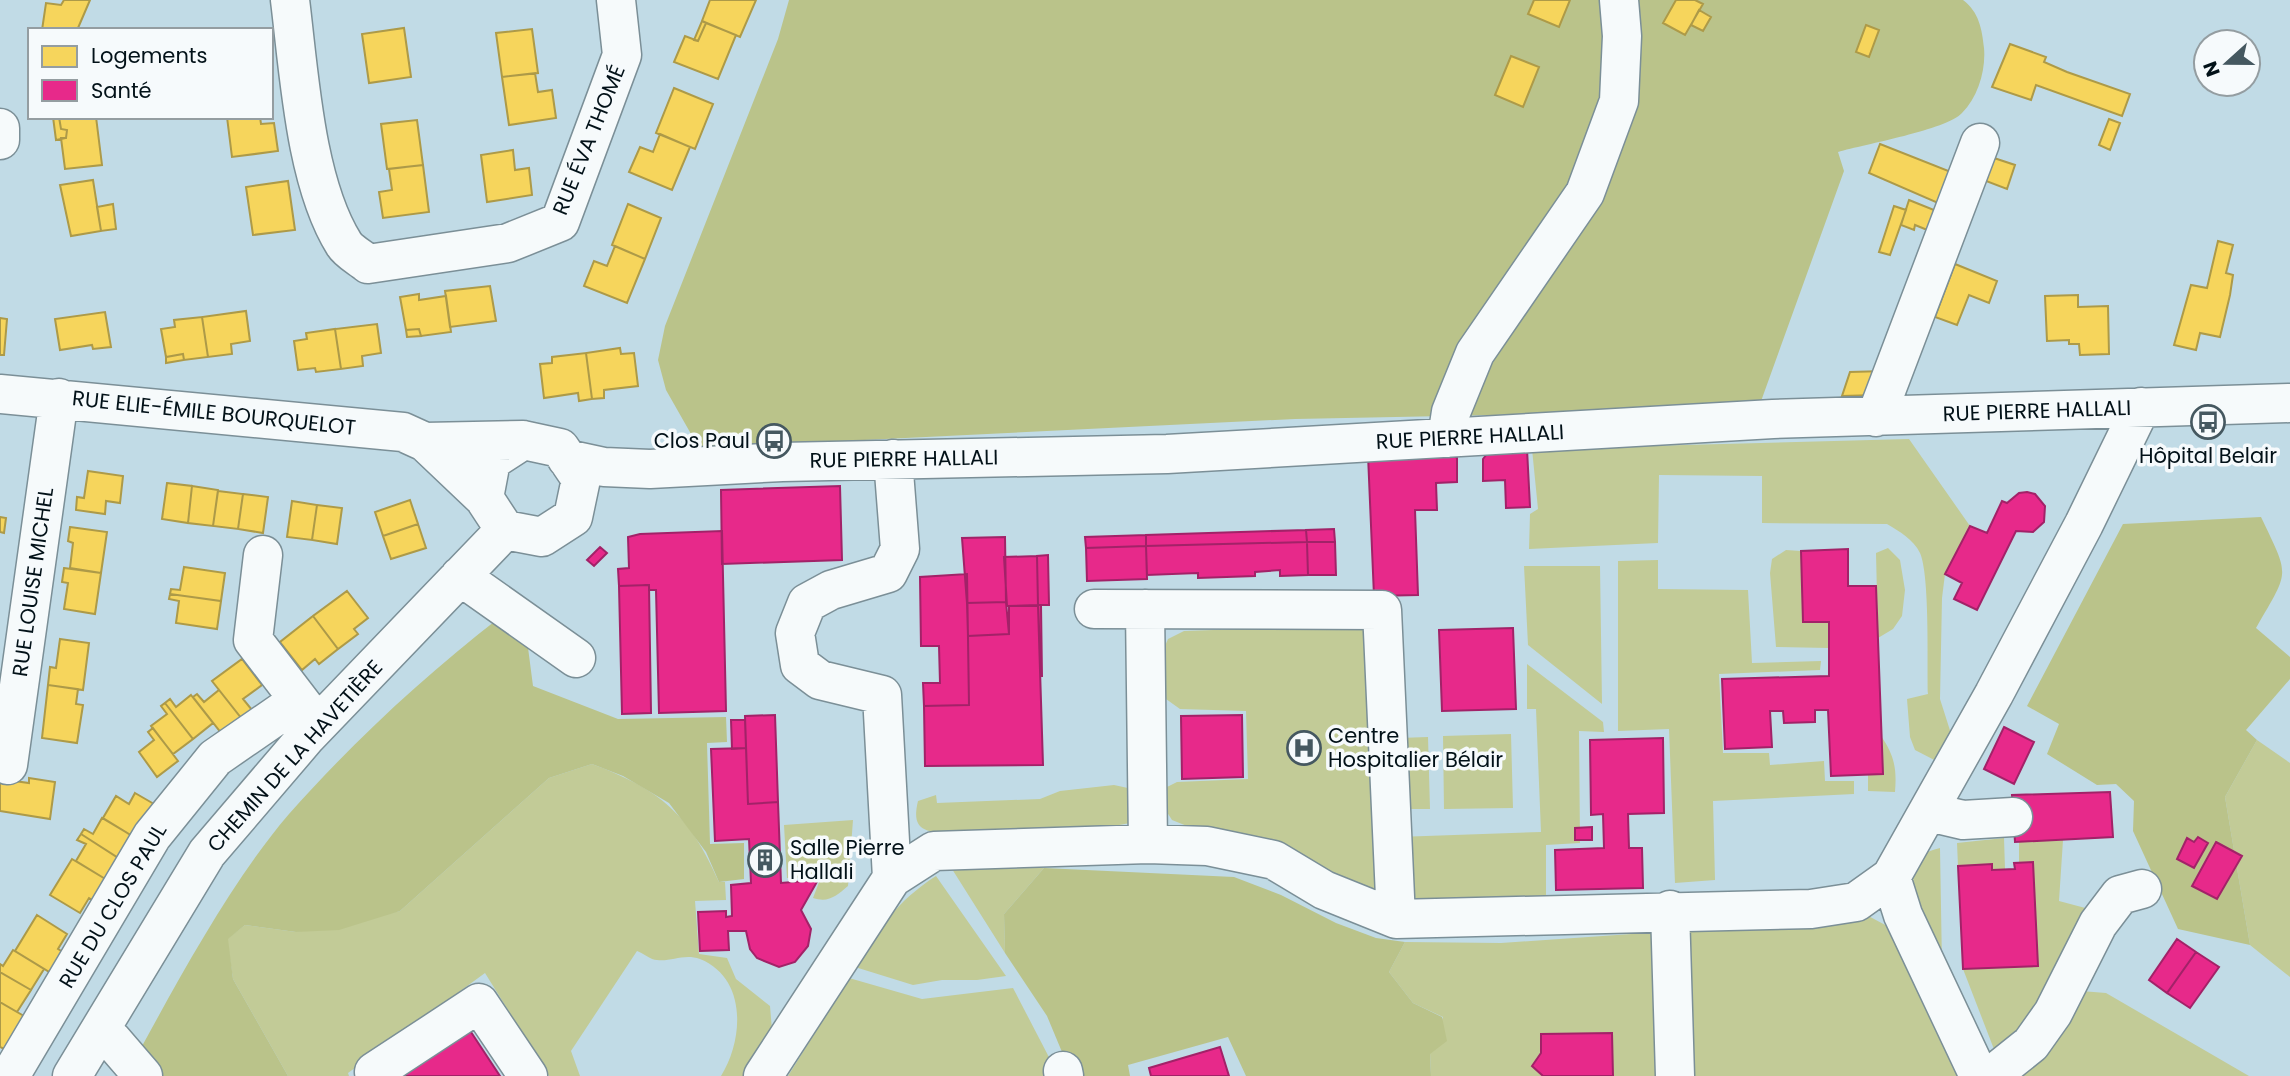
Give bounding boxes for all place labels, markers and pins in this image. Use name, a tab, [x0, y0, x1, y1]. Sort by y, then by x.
bus stop icon: Hôpital Belair	[2189, 403, 2227, 441]
bus stop icon: Clos Paul	[755, 422, 793, 460]
place label: Clos Paul	[654, 426, 750, 455]
place label: Hôpital Belair	[2139, 441, 2277, 470]
place label: Centre Hospitalier Bélair	[1328, 721, 1503, 774]
hospital icon: Centre Hospitalier Bélair	[1285, 729, 1323, 767]
place label: Salle Pierre Hallali	[790, 833, 905, 886]
building icon: Salle Pierre Hallali	[746, 841, 784, 879]

